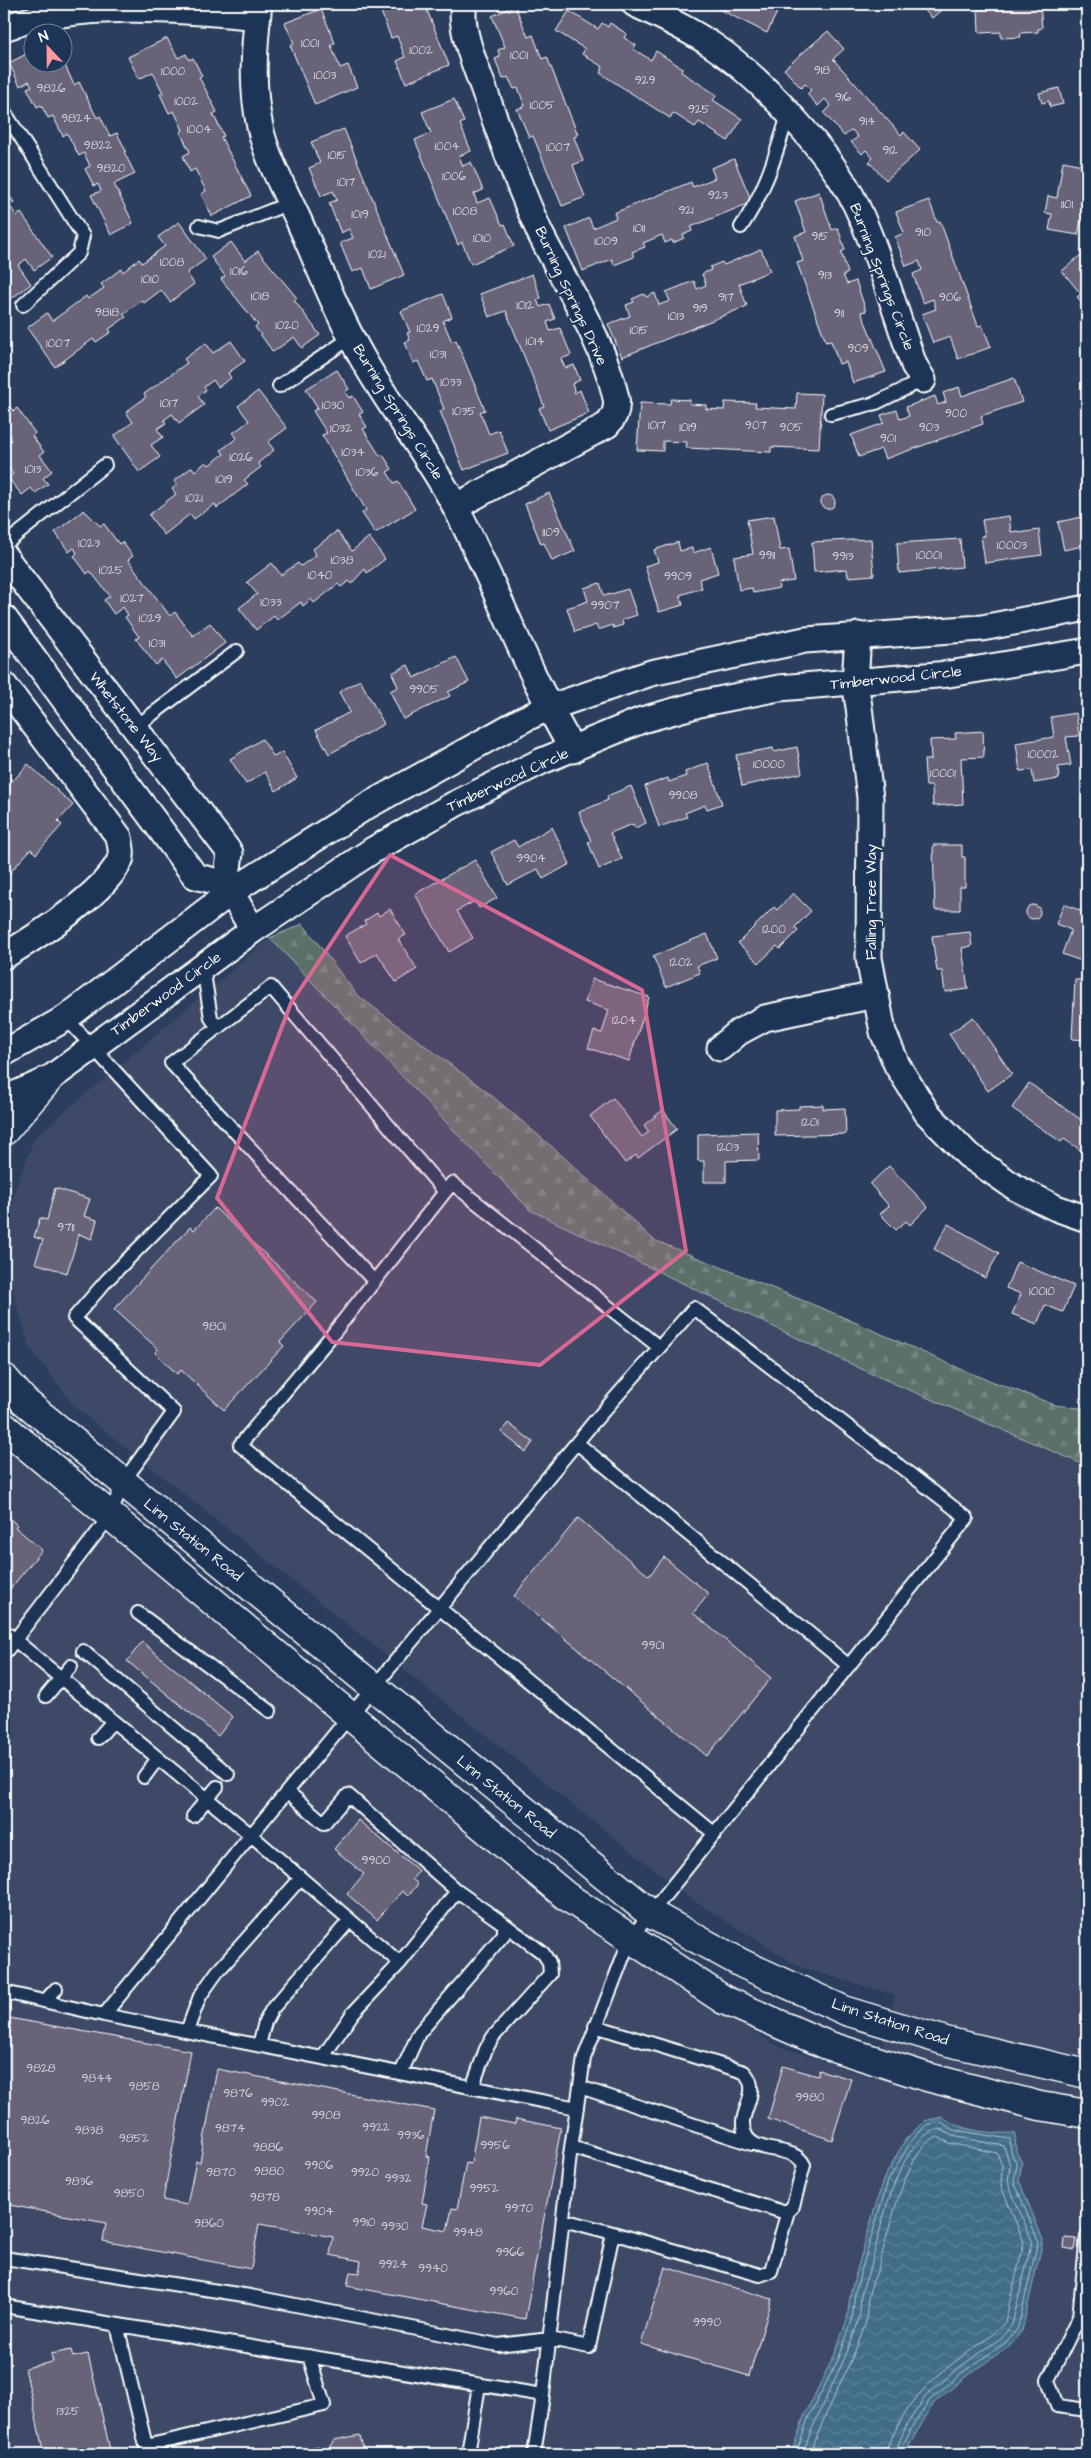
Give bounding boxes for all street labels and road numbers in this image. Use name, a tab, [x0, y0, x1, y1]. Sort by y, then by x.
street label: Burning Springs Circle	[843, 200, 920, 354]
street label: Burning Springs Drive	[529, 223, 612, 369]
street label: Burning Springs Circle	[347, 340, 448, 484]
street label: Timberwood Circle	[829, 661, 963, 695]
street label: Whetstone Way	[83, 667, 168, 767]
street label: Timberwood Circle	[444, 743, 572, 817]
street label: Falling Tree Way	[861, 844, 883, 960]
street label: Timberwood Circle	[106, 947, 226, 1041]
street label: Linn Station Road	[139, 1494, 247, 1587]
street label: Linn Station Road	[452, 1751, 560, 1844]
street label: Linn Station Road	[829, 1993, 951, 2051]

